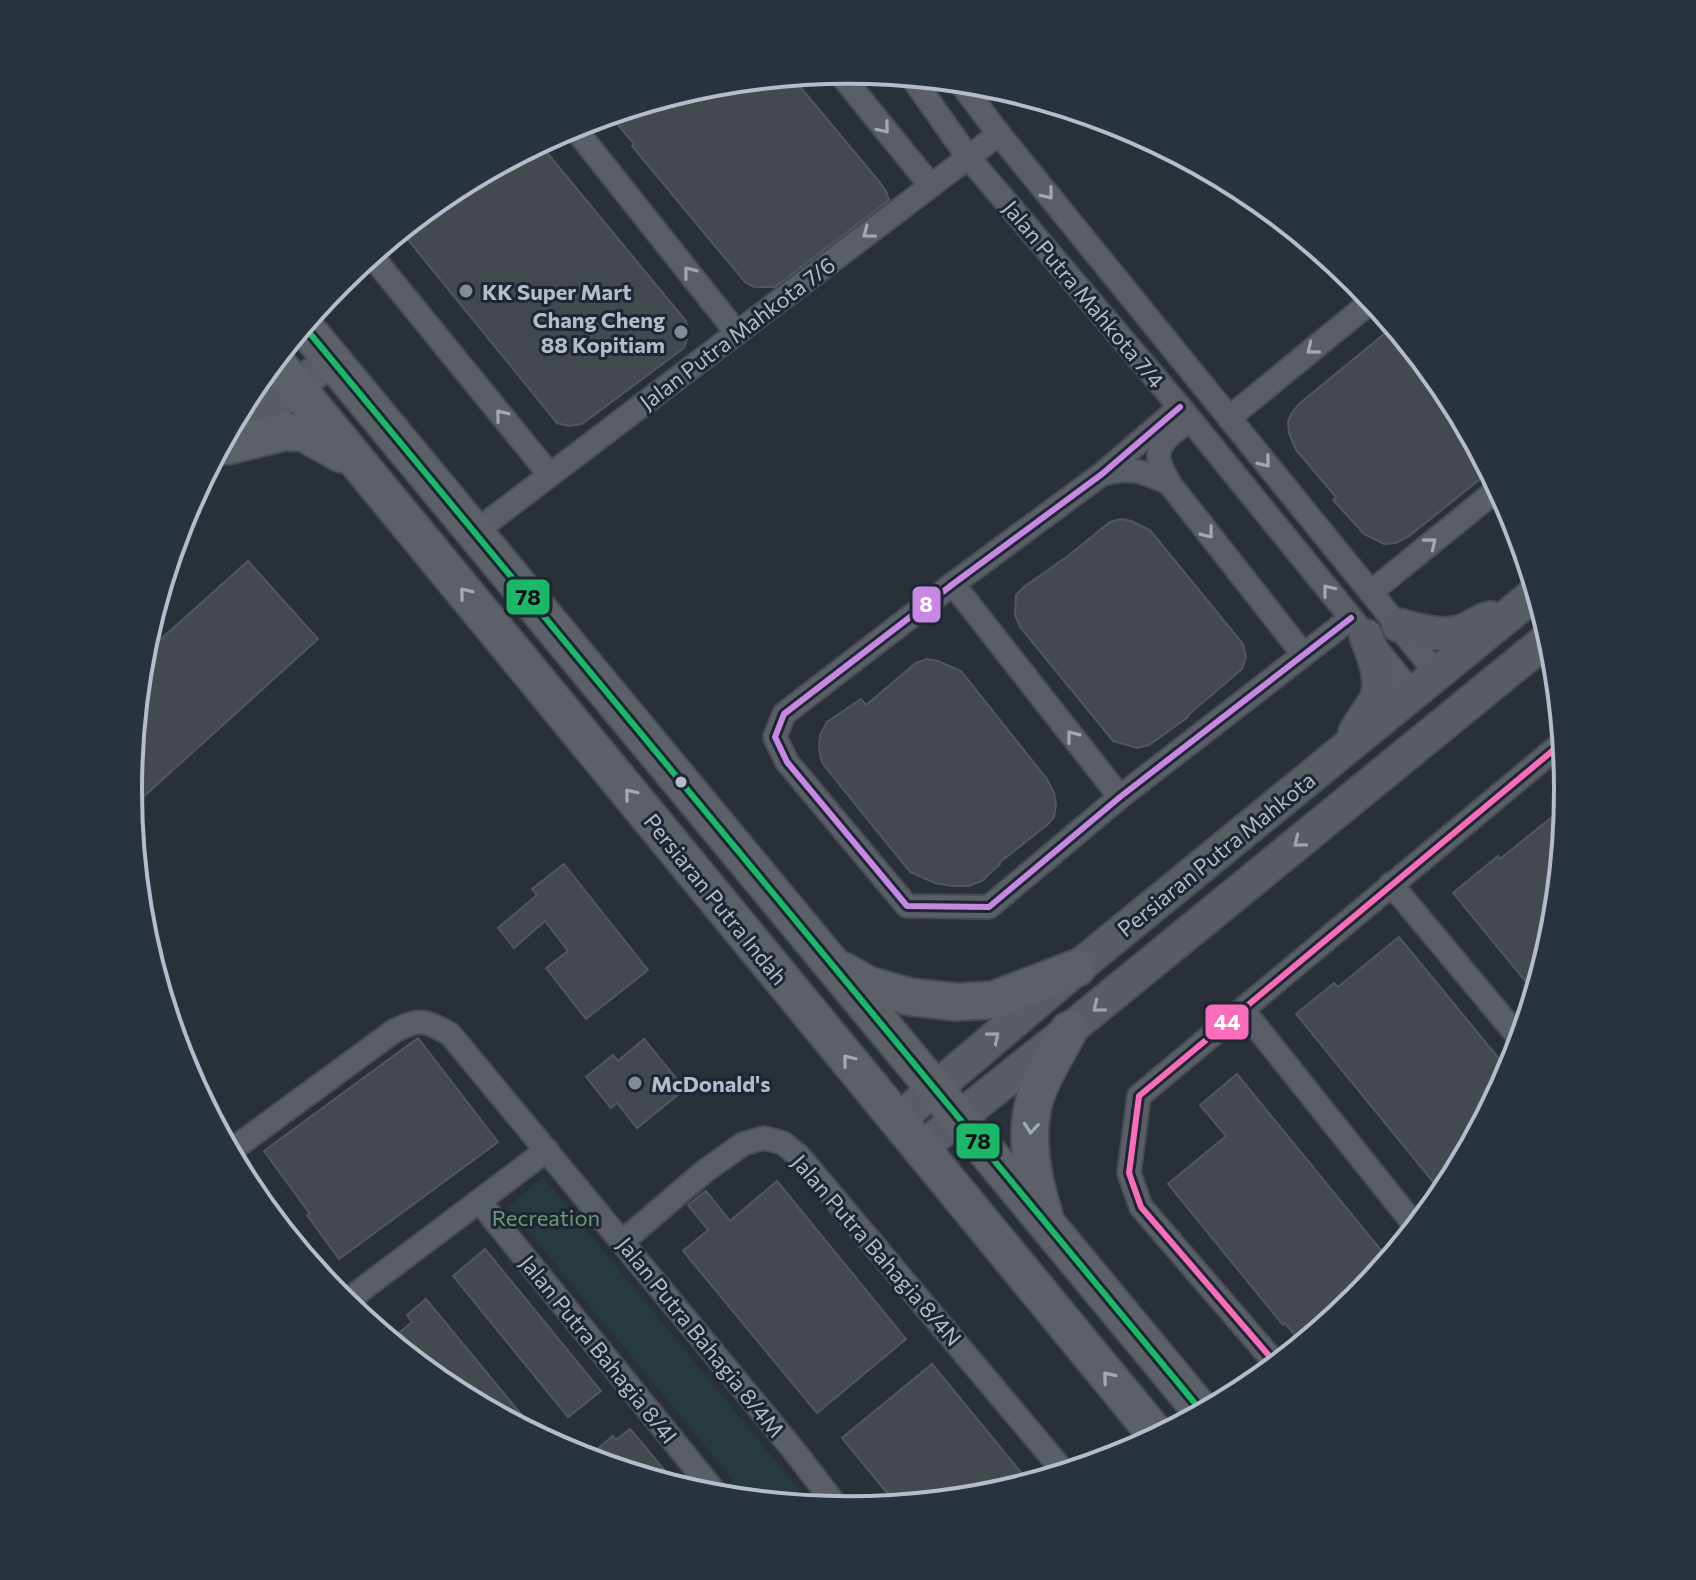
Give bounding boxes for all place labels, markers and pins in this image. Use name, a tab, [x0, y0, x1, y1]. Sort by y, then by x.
place label: KK Super Mart	[482, 278, 632, 305]
marker: KK Super Mart	[457, 282, 475, 300]
place label: Chang Cheng 88 Kopitiam	[532, 306, 665, 358]
marker: Chang Cheng 88 Kopitiam	[672, 323, 690, 341]
unlabelled marker	[673, 774, 689, 790]
place label: McDonald's	[651, 1070, 770, 1097]
marker: McDonald's	[626, 1074, 644, 1092]

